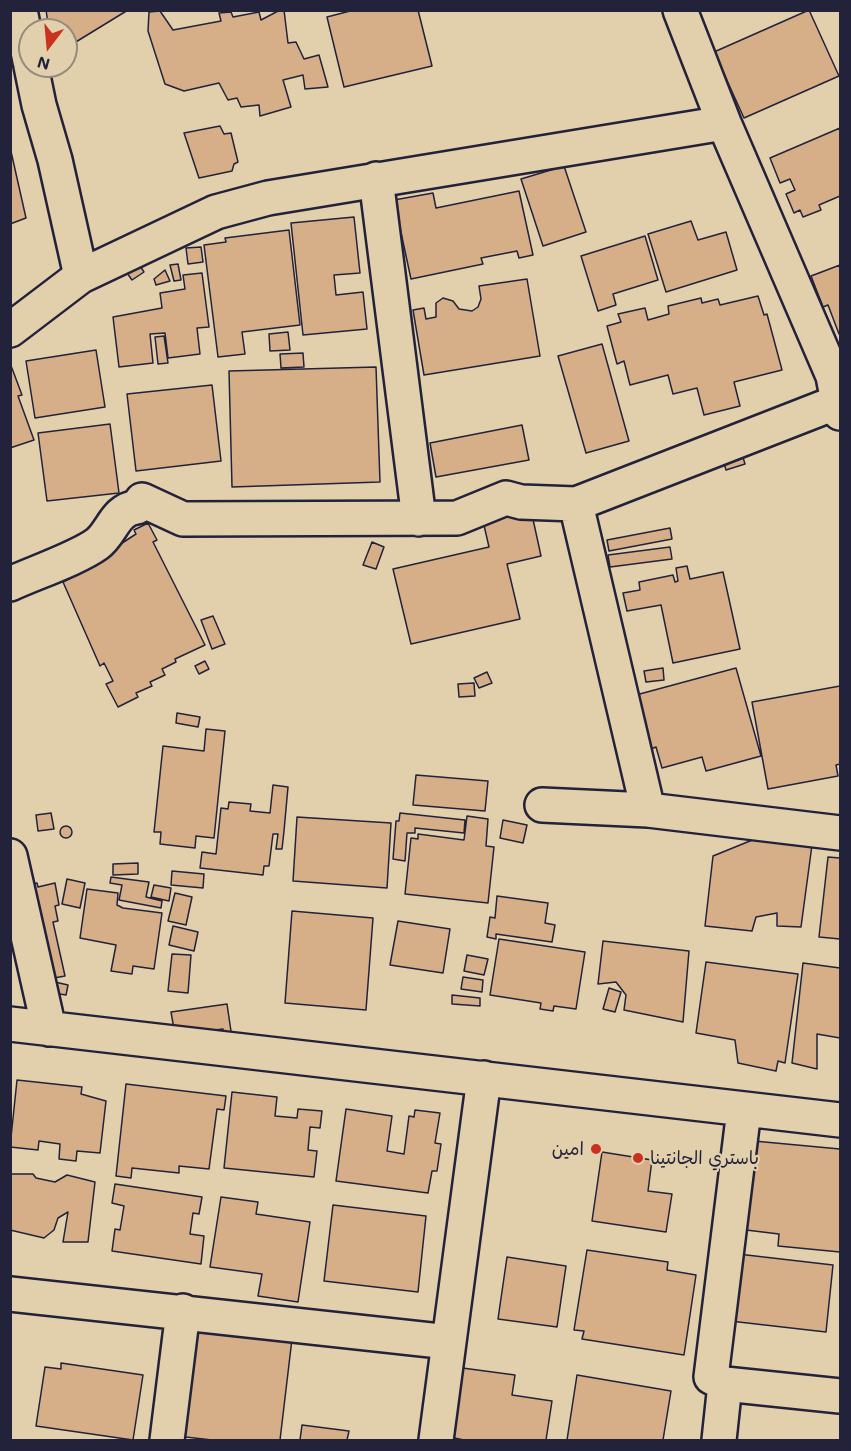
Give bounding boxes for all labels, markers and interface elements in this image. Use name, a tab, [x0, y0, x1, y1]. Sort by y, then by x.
north arrow	[18, 18, 78, 78]
text: N	[35, 52, 52, 76]
place label: امين	[552, 1138, 584, 1160]
marker: امين	[589, 1142, 603, 1156]
place label: باستري الجانتينا	[650, 1147, 759, 1169]
marker: باستري الجانتينا	[631, 1151, 645, 1165]

